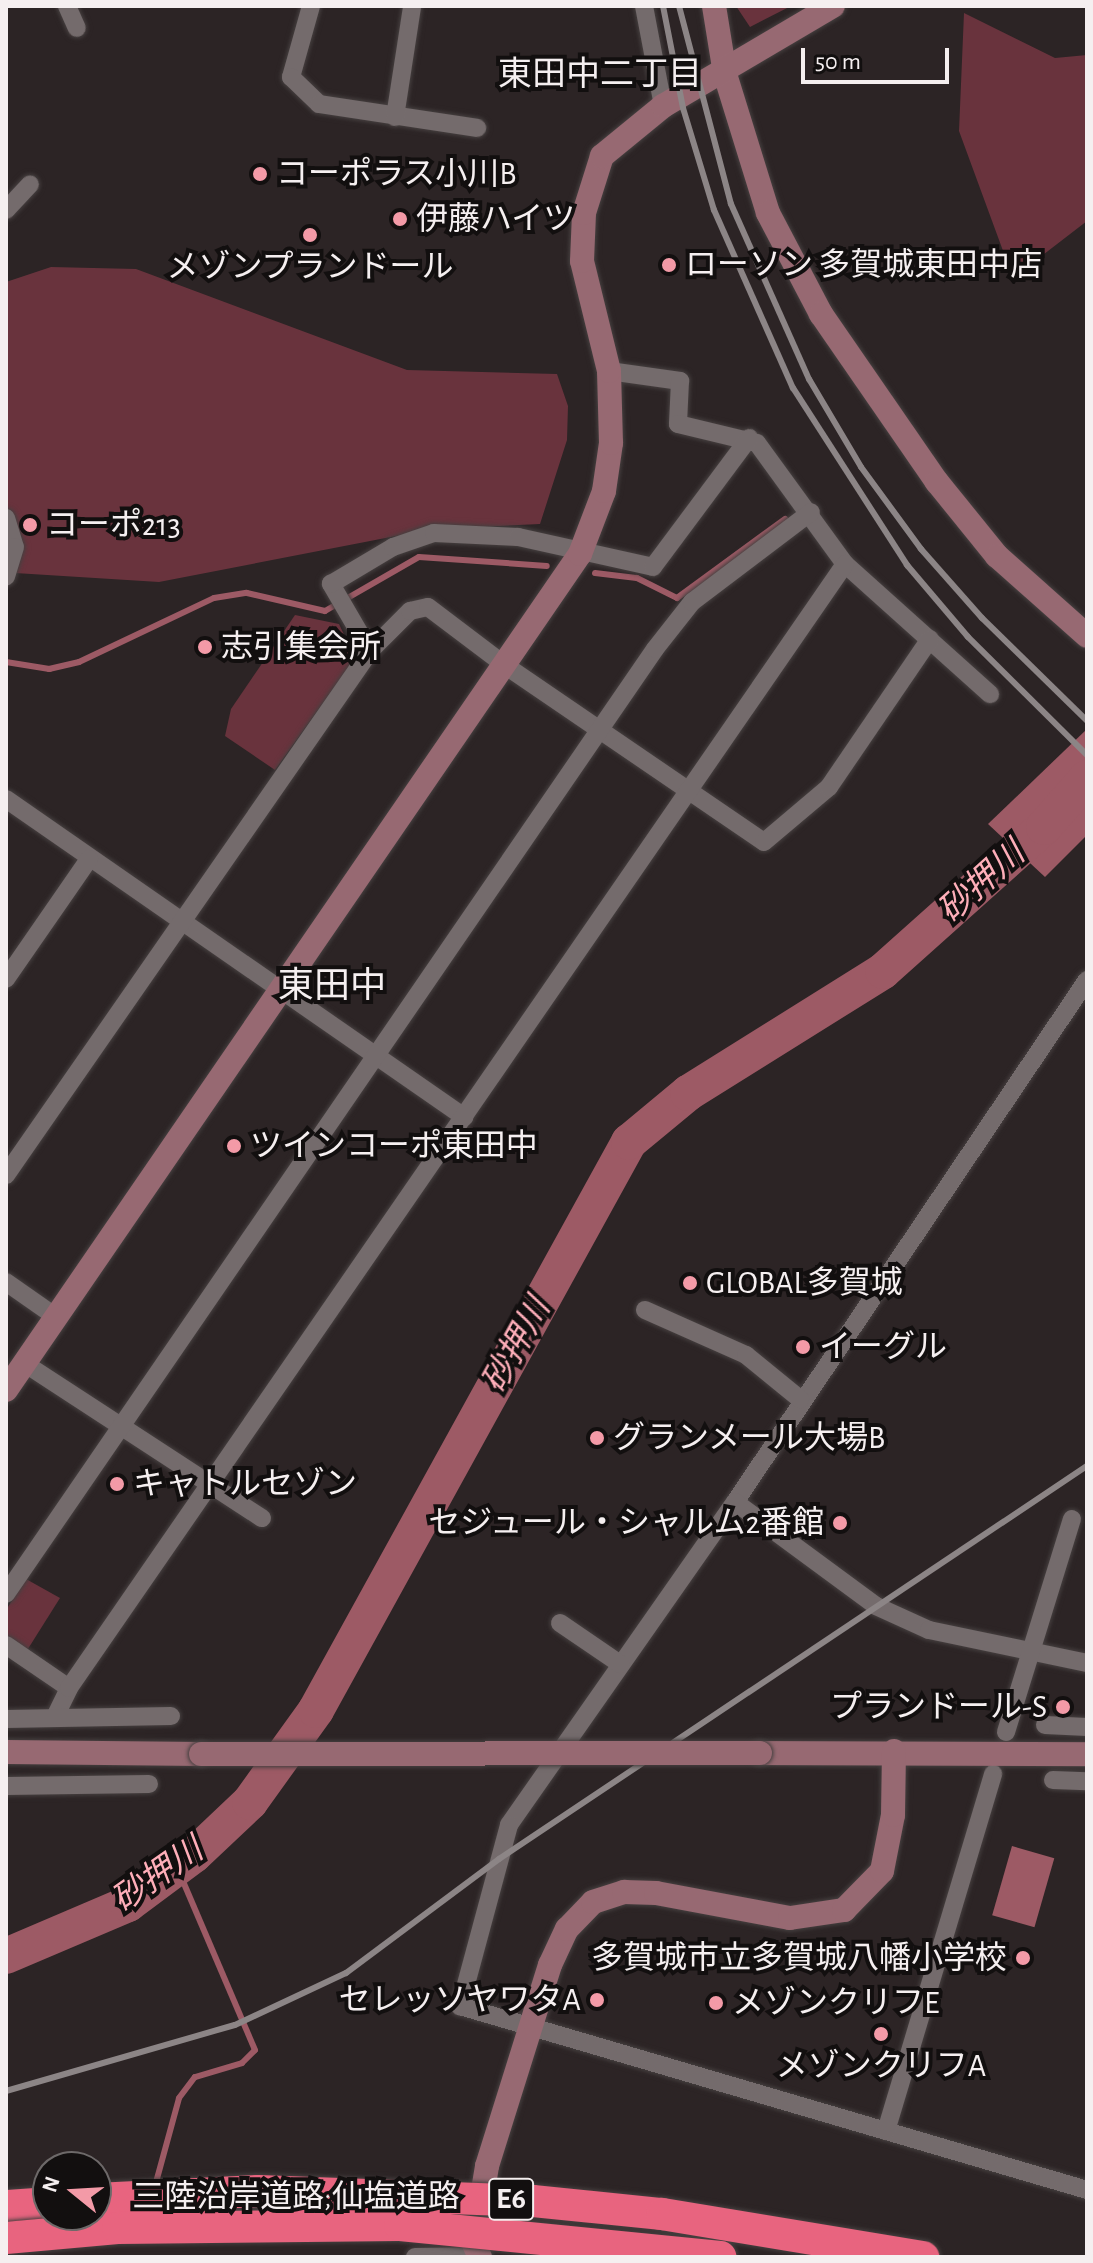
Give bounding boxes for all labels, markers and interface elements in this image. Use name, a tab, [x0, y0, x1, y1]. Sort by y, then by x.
scale bar	[805, 32, 953, 82]
text: 50 m	[815, 50, 861, 74]
district label: 東田中二丁目	[498, 56, 702, 96]
place label: コーポラス小川B	[276, 155, 517, 193]
marker: コーポラス小川B	[251, 165, 269, 183]
place label: 伊藤ハイツ	[416, 200, 576, 238]
marker: 伊藤ハイツ	[391, 210, 409, 228]
marker: メゾンプランドール	[301, 226, 319, 244]
place label: ローソン 多賀城東田中店	[685, 246, 1042, 284]
place label: メゾンプランドール	[166, 248, 454, 286]
marker: ローソン 多賀城東田中店	[660, 256, 678, 274]
place label: コーポ213	[46, 506, 181, 544]
marker: コーポ213	[21, 516, 39, 534]
place label: 志引集会所	[221, 628, 381, 666]
marker: 志引集会所	[196, 638, 214, 656]
water label: 砂押川	[930, 834, 1034, 932]
district label: 東田中	[278, 965, 386, 1009]
place label: ツインコーポ東田中	[250, 1127, 538, 1165]
marker: ツインコーポ東田中	[225, 1137, 243, 1155]
place label: GLOBAL多賀城	[706, 1264, 903, 1302]
marker: GLOBAL多賀城	[681, 1274, 699, 1292]
water label: 砂押川	[474, 1292, 560, 1400]
place label: イーグル	[819, 1328, 947, 1366]
marker: イーグル	[794, 1338, 812, 1356]
place label: グランメール大場B	[613, 1419, 886, 1457]
marker: グランメール大場B	[588, 1429, 606, 1447]
place label: キャトルセゾン	[133, 1465, 357, 1503]
marker: キャトルセゾン	[108, 1475, 126, 1493]
place label: セジュール・シャルム2番館	[425, 1504, 824, 1542]
marker: セジュール・シャルム2番館	[831, 1514, 849, 1532]
place label: プランドール-S	[830, 1688, 1047, 1726]
marker: プランドール-S	[1054, 1698, 1072, 1716]
water label: 砂押川	[105, 1830, 211, 1922]
place label: 多賀城市立多賀城八幡小学校	[591, 1939, 1007, 1977]
marker: 多賀城市立多賀城八幡小学校	[1014, 1949, 1032, 1967]
place label: セレッソヤワタA	[339, 1981, 581, 2019]
place label: メゾンクリフE	[732, 1984, 939, 2022]
marker: セレッソヤワタA	[588, 1991, 606, 2009]
marker: メゾンクリフE	[707, 1994, 725, 2012]
marker: メゾンクリフA	[872, 2025, 890, 2043]
place label: メゾンクリフA	[776, 2047, 986, 2085]
north arrow	[32, 2151, 112, 2231]
road number: E6	[487, 2173, 535, 2225]
text: N	[38, 2174, 64, 2195]
street label: 三陸沿岸道路;仙塩道路	[132, 2178, 460, 2216]

